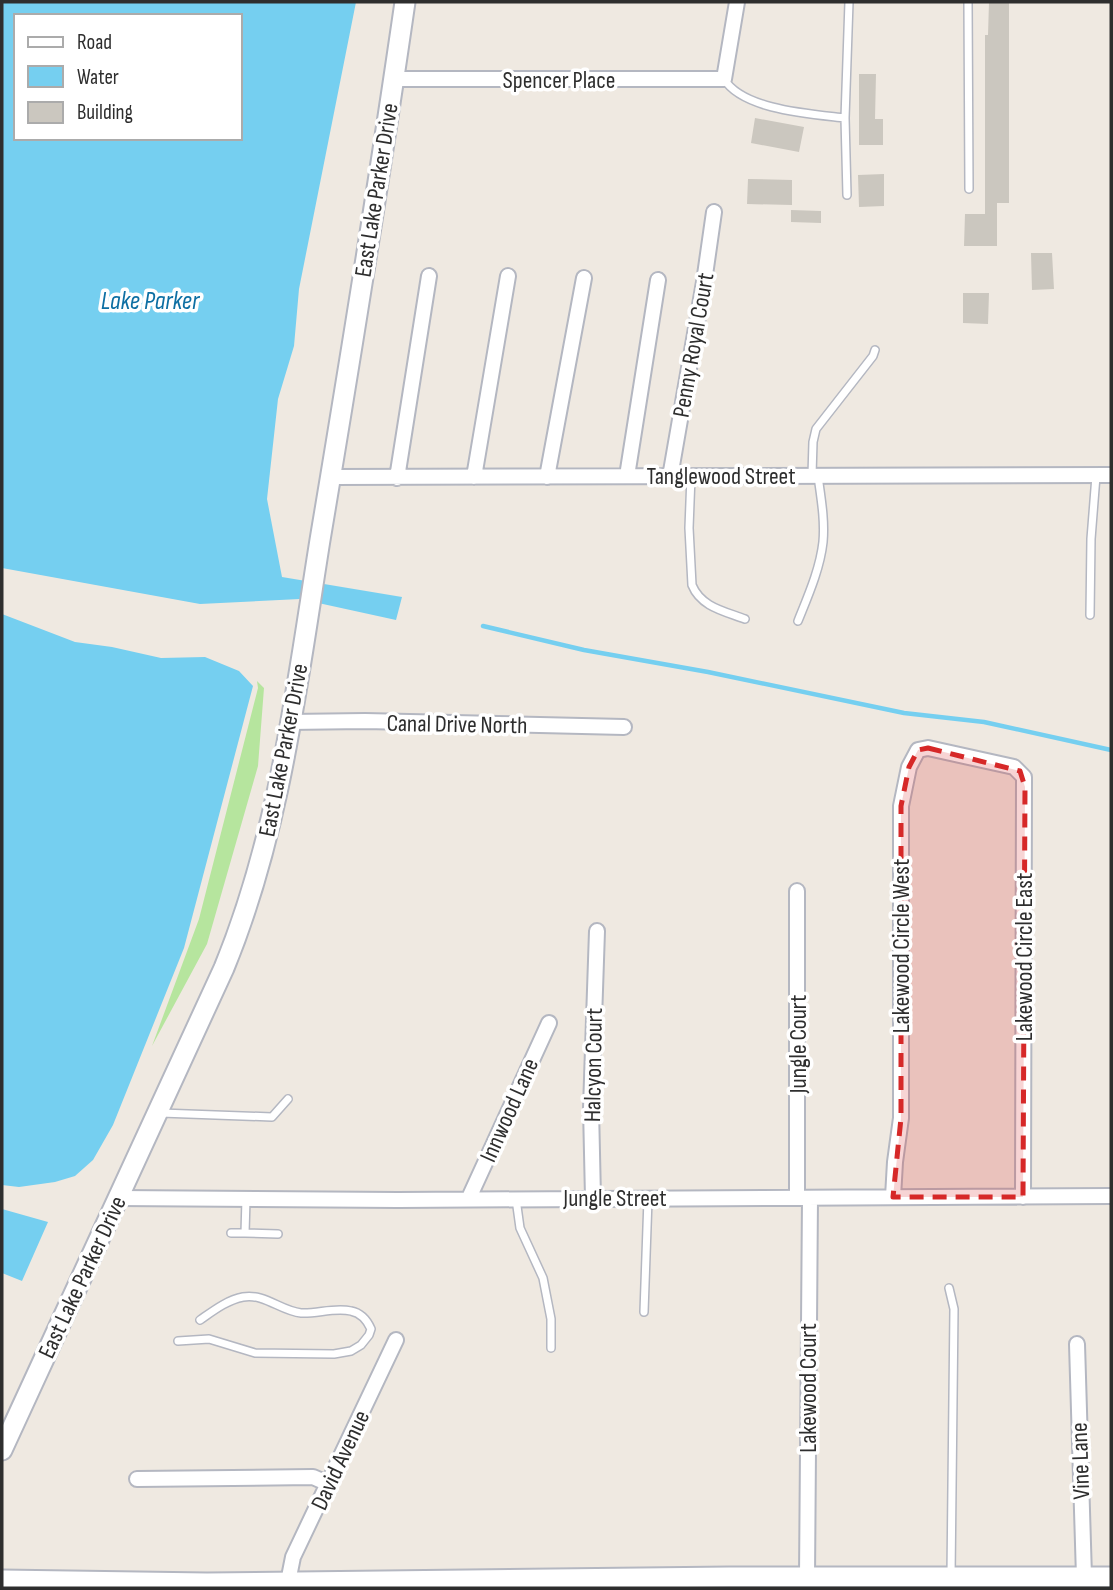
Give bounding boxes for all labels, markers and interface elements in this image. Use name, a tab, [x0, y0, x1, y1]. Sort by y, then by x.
legend	[14, 14, 242, 140]
text: Road	[77, 30, 112, 55]
text: Water	[77, 65, 119, 90]
street label: Spencer Place	[503, 66, 615, 95]
text: Building	[77, 100, 133, 125]
street label: East Lake Parker Drive	[348, 101, 405, 279]
street label: Penny Royal Court	[667, 271, 720, 420]
water label: Lake Parker	[101, 286, 201, 317]
street label: Tanglewood Street	[646, 462, 796, 491]
street label: East Lake Parker Drive	[252, 661, 315, 839]
street label: Canal Drive North	[386, 709, 528, 740]
street label: Lakewood Circle West	[887, 859, 916, 1033]
street label: Lakewood Circle East	[1010, 873, 1039, 1041]
street label: Jungle Court	[784, 995, 813, 1094]
street label: Halcyon Court	[578, 1008, 609, 1122]
street label: Innwood Lane	[474, 1054, 545, 1167]
street label: Jungle Street	[562, 1184, 667, 1213]
street label: East Lake Parker Drive	[32, 1191, 133, 1363]
street label: Lakewood Court	[794, 1323, 823, 1453]
street label: David Avenue	[305, 1406, 376, 1515]
street label: Vine Lane	[1065, 1422, 1096, 1500]

